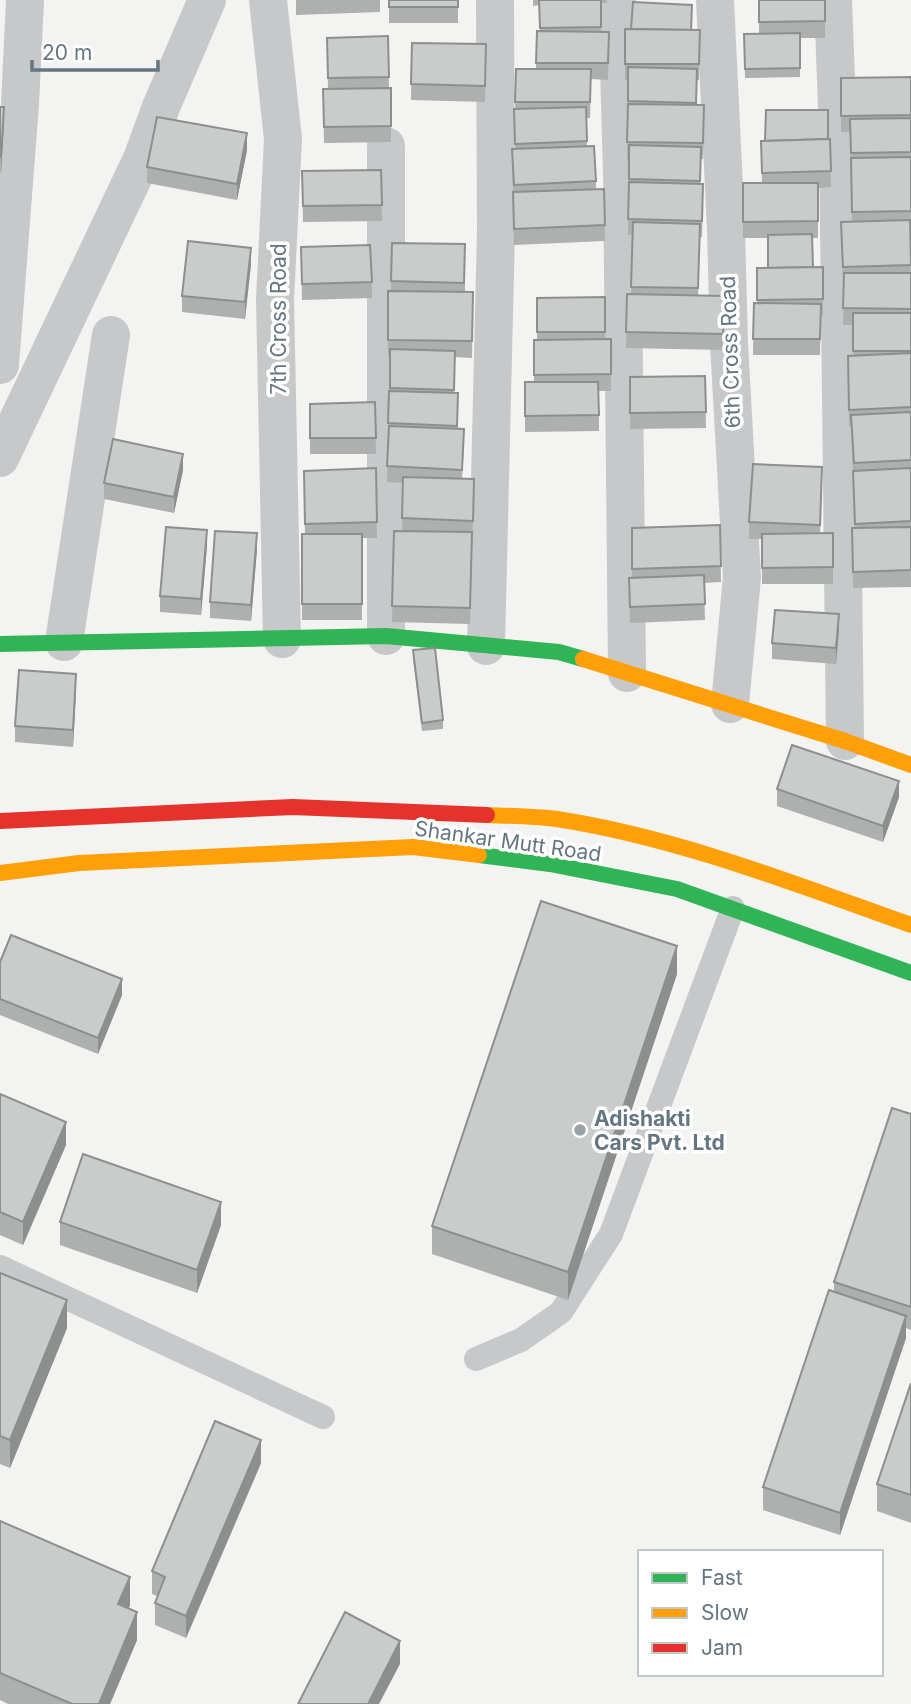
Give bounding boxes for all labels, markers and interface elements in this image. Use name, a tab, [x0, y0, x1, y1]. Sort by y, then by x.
scale bar	[32, 28, 158, 72]
text: 20 m	[42, 40, 92, 65]
street label: 7th Cross Road	[266, 243, 291, 395]
street label: 6th Cross Road	[715, 275, 745, 429]
street label: Shankar Mutt Road	[413, 816, 603, 866]
place label: Adishakti Cars Pvt. Ltd	[594, 1106, 725, 1155]
marker: Adishakti Cars Pvt. Ltd	[572, 1122, 588, 1138]
legend	[638, 1550, 883, 1676]
text: Fast	[701, 1565, 743, 1590]
text: Slow	[701, 1600, 749, 1625]
text: Jam	[701, 1635, 743, 1660]

